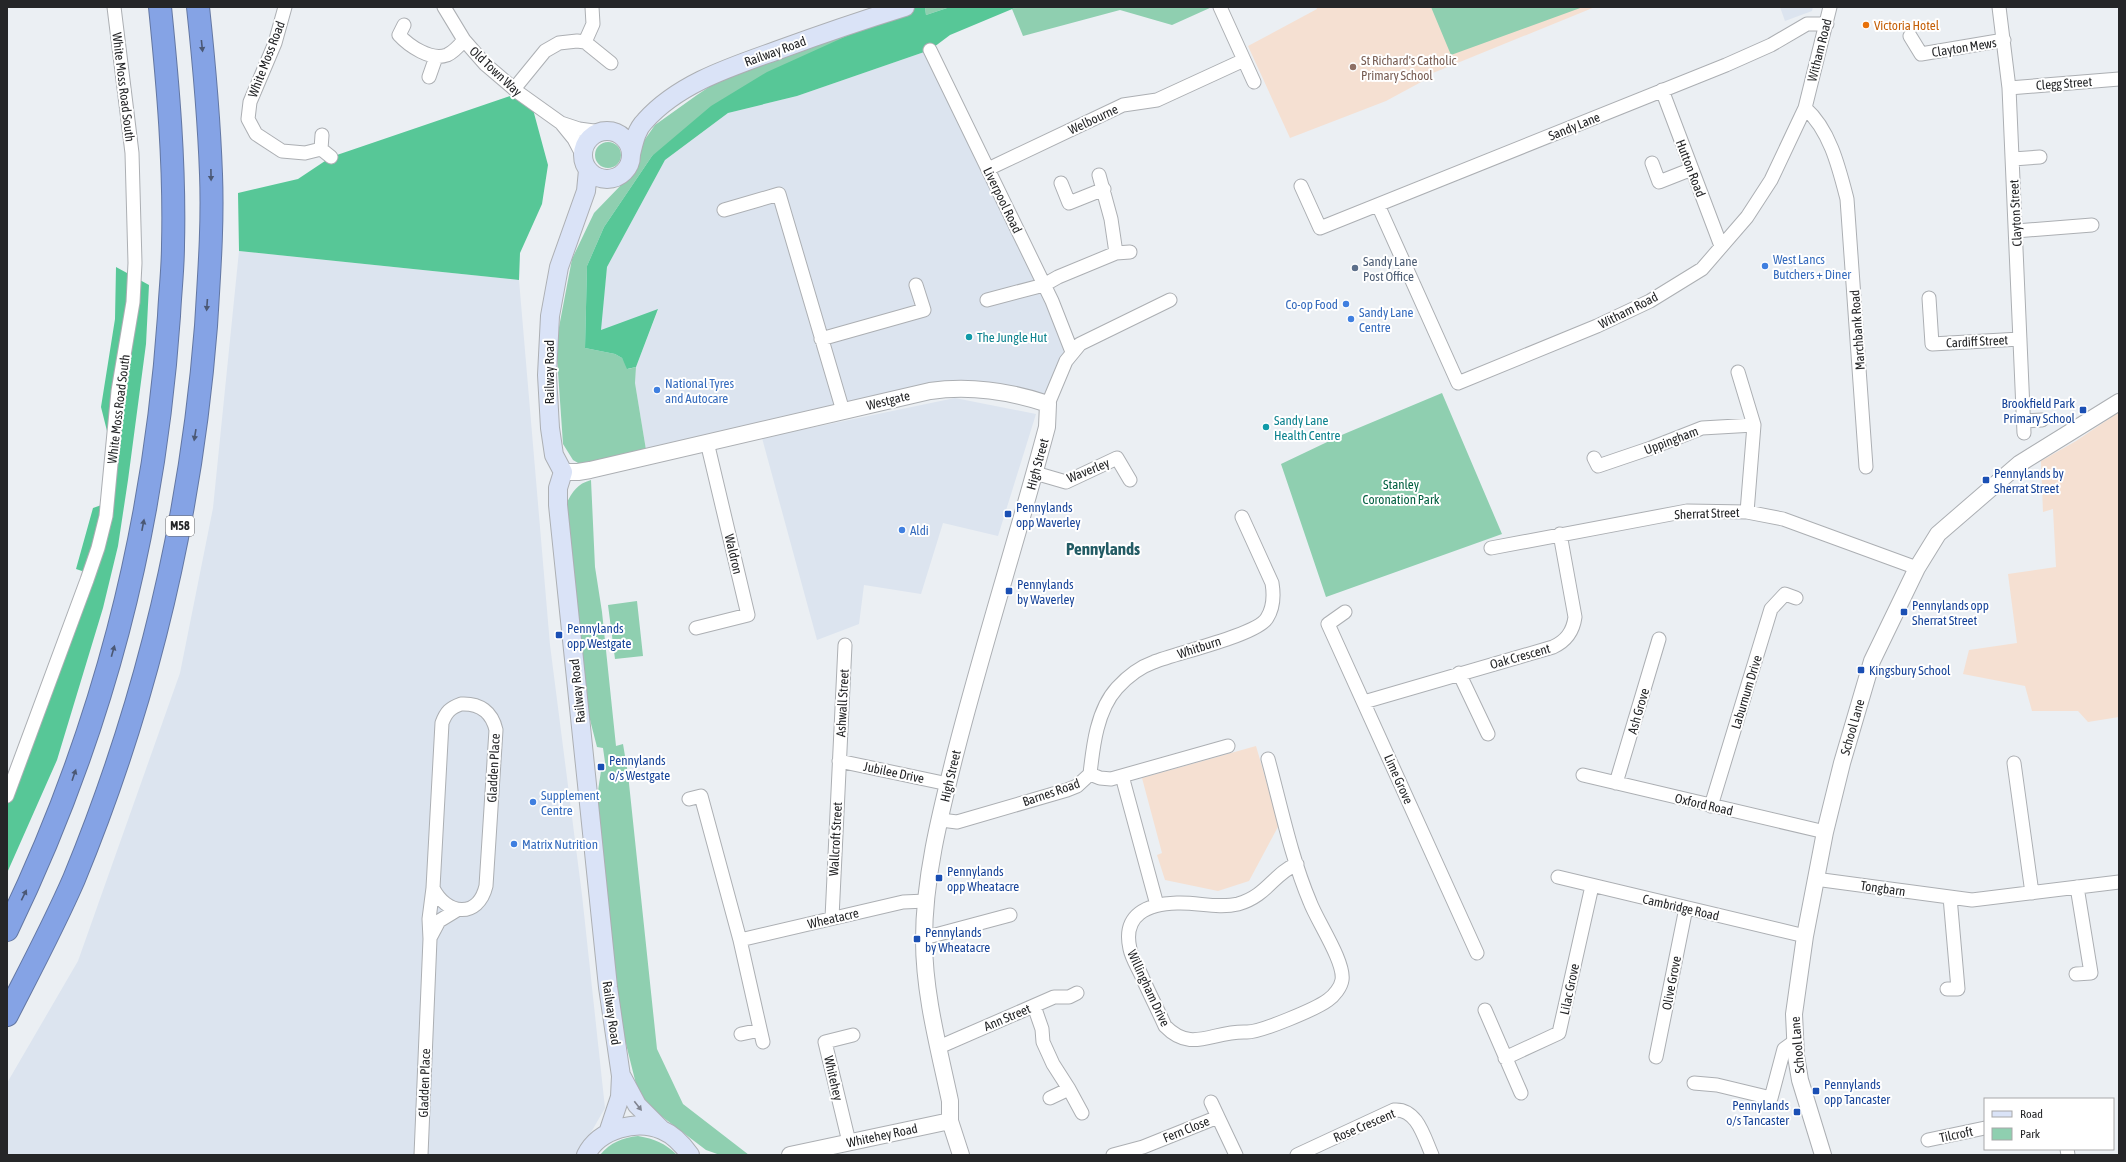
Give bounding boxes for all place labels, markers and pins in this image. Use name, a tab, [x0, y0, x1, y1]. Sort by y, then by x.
place label: Victoria Hotel	[1874, 18, 1940, 33]
marker: Victoria Hotel	[1861, 20, 1871, 30]
place label: St Richard's Catholic Primary School	[1361, 53, 1457, 83]
marker: St Richard's Catholic Primary School	[1348, 62, 1358, 72]
place label: West Lancs Butchers + Diner	[1773, 252, 1851, 282]
place label: Sandy Lane Post Office	[1363, 254, 1417, 284]
marker: West Lancs Butchers + Diner	[1760, 261, 1770, 271]
marker: Sandy Lane Post Office	[1350, 263, 1360, 273]
place label: Co-op Food	[1285, 297, 1338, 312]
marker: Co-op Food	[1341, 299, 1351, 309]
place label: Sandy Lane Centre	[1359, 305, 1413, 335]
marker: Sandy Lane Centre	[1346, 314, 1356, 324]
place label: The Jungle Hut	[977, 330, 1048, 345]
marker: The Jungle Hut	[964, 332, 974, 342]
place label: National Tyres and Autocare	[665, 376, 734, 406]
marker: National Tyres and Autocare	[652, 385, 662, 395]
place label: Brookfield Park Primary School	[2002, 396, 2076, 426]
marker: Brookfield Park Primary School	[2078, 405, 2088, 415]
place label: Sandy Lane Health Centre	[1274, 413, 1340, 443]
marker: Sandy Lane Health Centre	[1261, 422, 1271, 432]
place label: Pennylands by Sherrat Street	[1994, 466, 2064, 496]
marker: Pennylands by Sherrat Street	[1981, 475, 1991, 485]
place label: Pennylands opp Waverley	[1016, 500, 1081, 530]
marker: Pennylands opp Waverley	[1003, 509, 1013, 519]
place label: Aldi	[910, 523, 929, 538]
marker: Aldi	[897, 525, 907, 535]
place label: Pennylands by Waverley	[1017, 577, 1075, 607]
marker: Pennylands by Waverley	[1004, 586, 1014, 596]
place label: Pennylands opp Sherrat Street	[1912, 598, 1989, 628]
marker: Pennylands opp Sherrat Street	[1899, 607, 1909, 617]
place label: Pennylands opp Westgate	[567, 621, 631, 651]
marker: Pennylands opp Westgate	[554, 630, 564, 640]
place label: Kingsbury School	[1869, 663, 1951, 678]
marker: Kingsbury School	[1856, 665, 1866, 675]
place label: Pennylands o/s Westgate	[609, 753, 670, 783]
marker: Pennylands o/s Westgate	[596, 762, 606, 772]
place label: Supplement Centre	[541, 788, 600, 818]
marker: Supplement Centre	[528, 797, 538, 807]
place label: Matrix Nutrition	[522, 837, 598, 852]
marker: Matrix Nutrition	[509, 839, 519, 849]
place label: Pennylands opp Wheatacre	[947, 864, 1019, 894]
marker: Pennylands opp Wheatacre	[934, 873, 944, 883]
place label: Pennylands by Wheatacre	[925, 925, 990, 955]
marker: Pennylands by Wheatacre	[912, 934, 922, 944]
place label: Pennylands opp Tancaster	[1824, 1077, 1890, 1107]
marker: Pennylands opp Tancaster	[1811, 1086, 1821, 1096]
place label: Pennylands o/s Tancaster	[1726, 1098, 1789, 1128]
marker: Pennylands o/s Tancaster	[1792, 1107, 1802, 1117]

